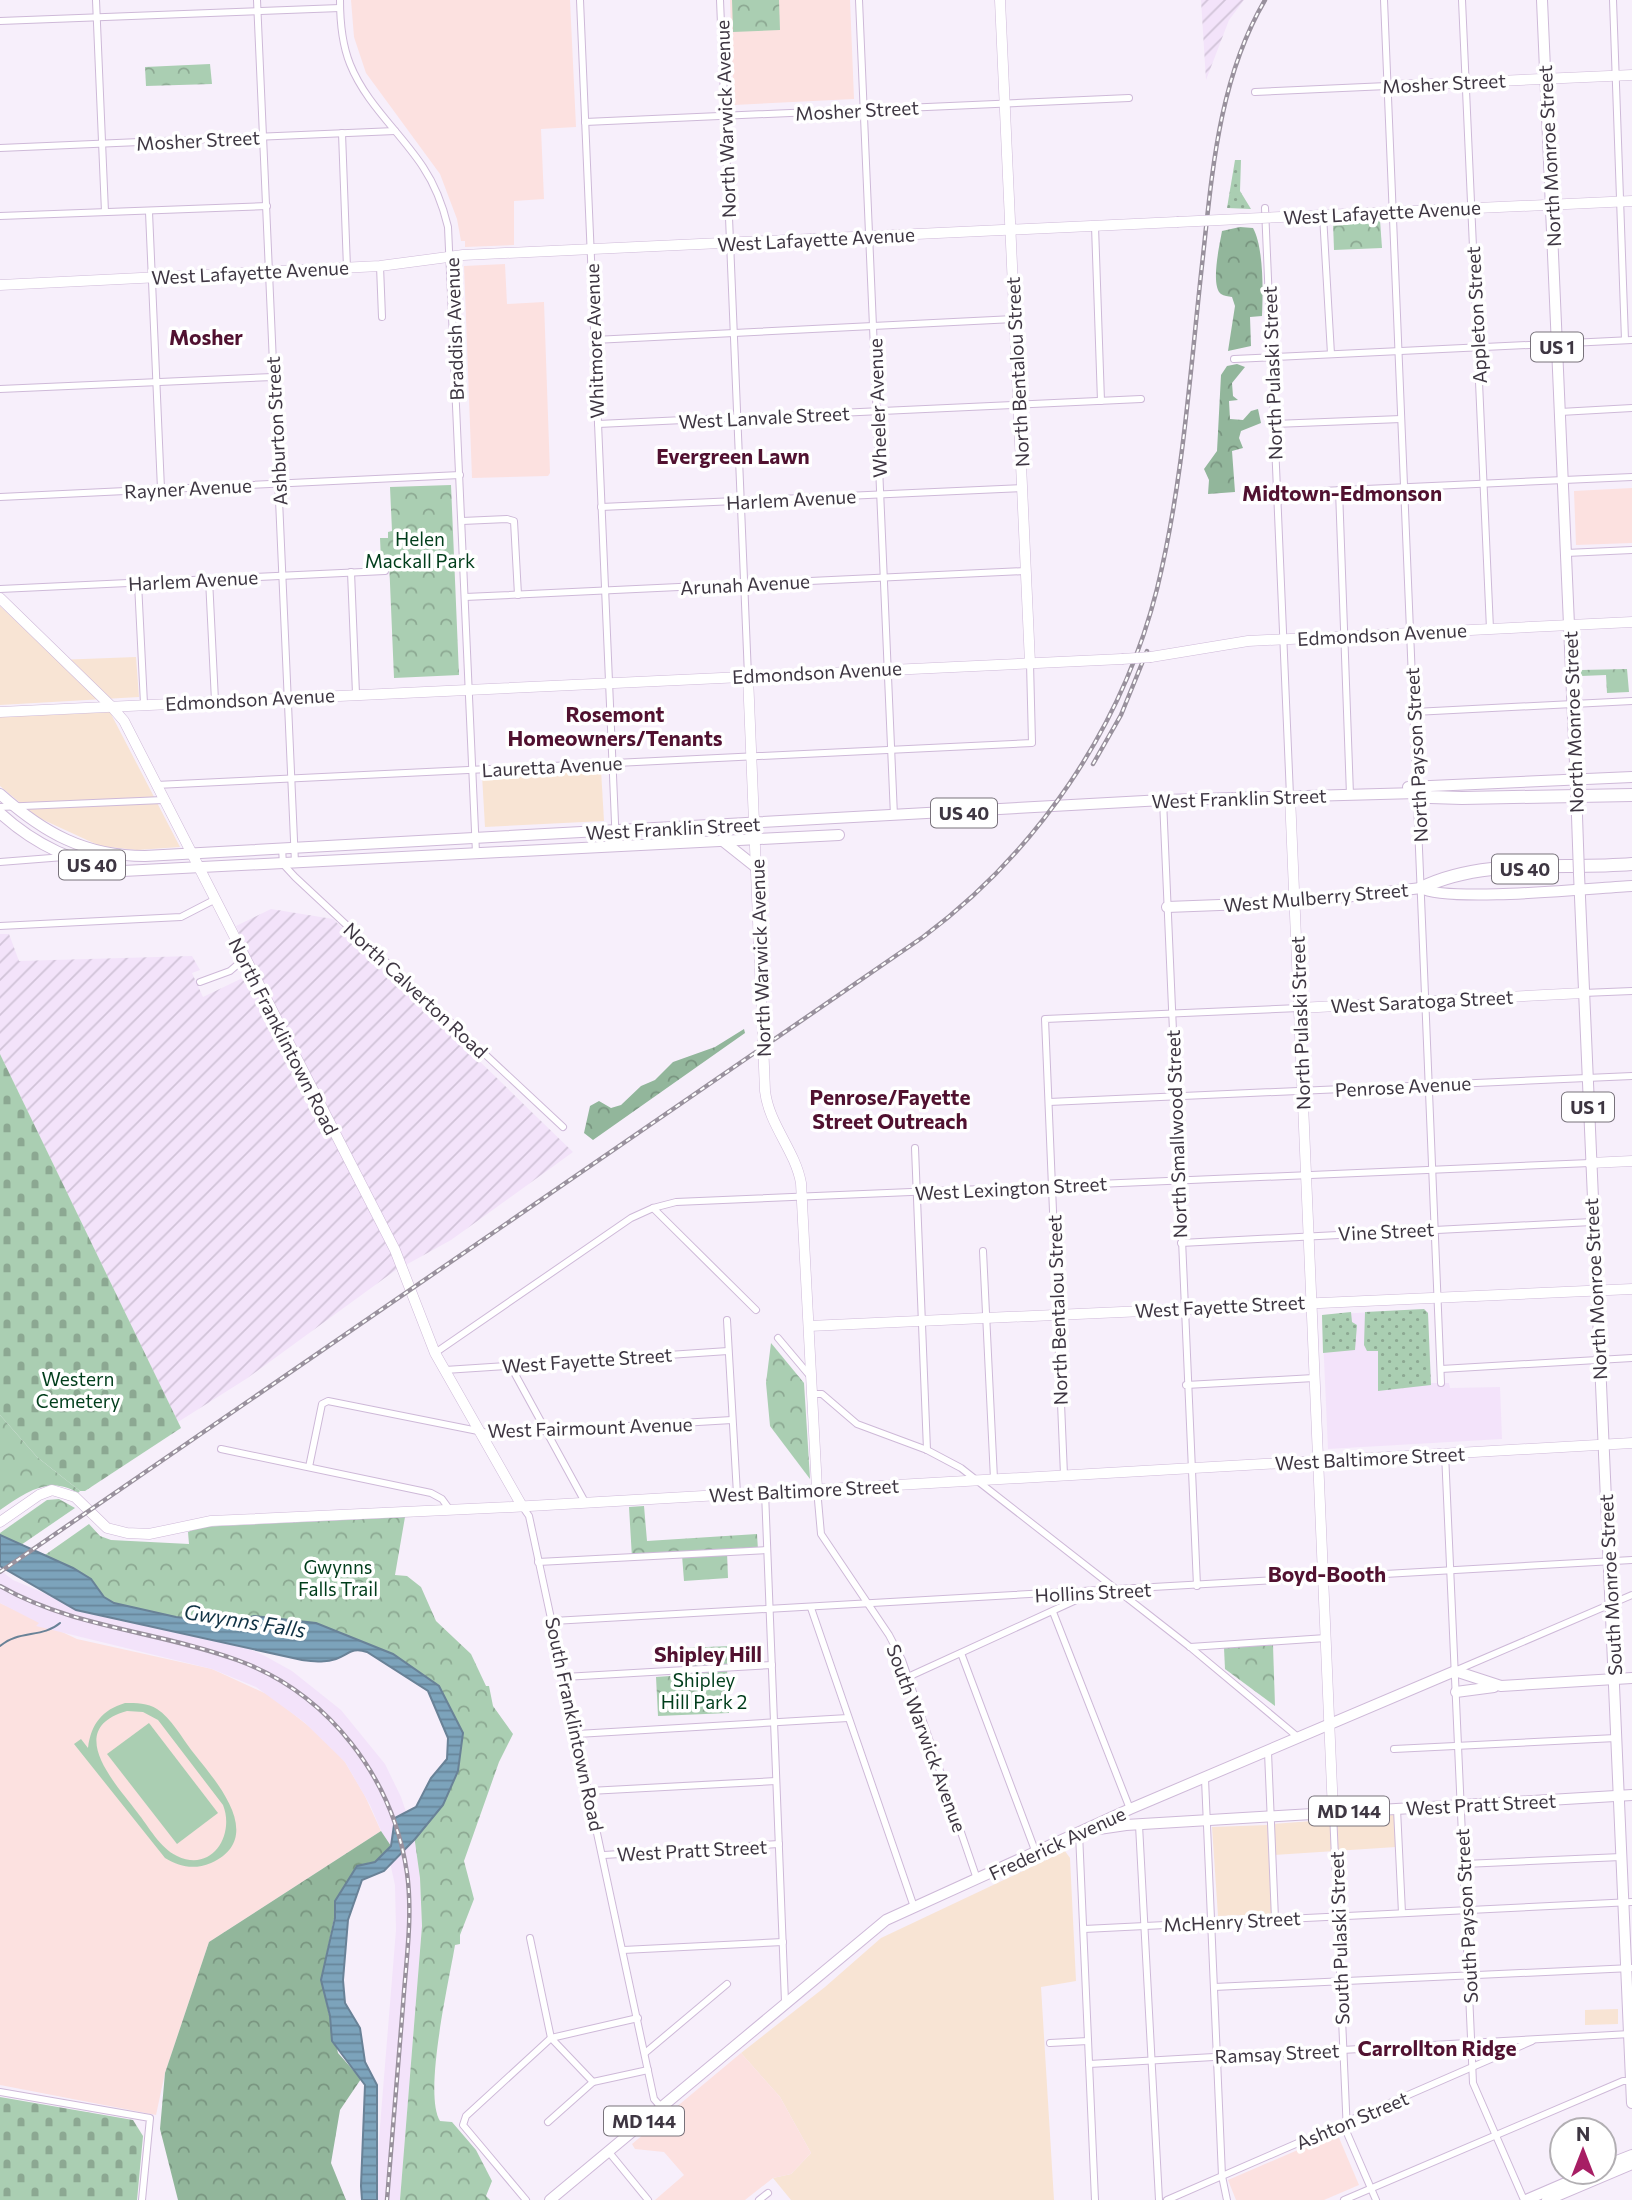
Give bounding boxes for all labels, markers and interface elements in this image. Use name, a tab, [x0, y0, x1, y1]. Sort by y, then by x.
street label: North Warwick Avenue	[710, 20, 740, 218]
street label: North Monroe Street	[1533, 64, 1565, 247]
street label: Mosher Street	[1382, 68, 1507, 98]
street label: Mosher Street	[795, 95, 920, 125]
street label: Mosher Street	[136, 125, 261, 155]
street label: West Lafayette Avenue	[1283, 195, 1481, 229]
street label: West Lafayette Avenue	[717, 222, 915, 256]
street label: Appleton Street	[1461, 246, 1491, 384]
street label: West Lafayette Avenue	[151, 255, 349, 289]
street label: Braddish Avenue	[440, 257, 468, 401]
street label: Whitmore Avenue	[580, 263, 608, 419]
street label: North Bentalou Street	[1001, 276, 1033, 468]
street label: North Pulaski Street	[1257, 285, 1287, 460]
district label: Mosher	[169, 324, 243, 349]
road number: US 1	[1531, 332, 1583, 362]
street label: Wheeler Avenue	[863, 338, 891, 478]
street label: Ashburton Street	[261, 356, 291, 506]
street label: West Lanvale Street	[678, 401, 850, 433]
district label: Evergreen Lawn	[656, 443, 810, 468]
street label: Rayner Avenue	[124, 473, 252, 503]
district label: Midtown-Edmonson	[1242, 480, 1442, 505]
street label: Harlem Avenue	[725, 484, 857, 514]
park label: Helen Mackall Park	[365, 527, 475, 572]
street label: Harlem Avenue	[127, 565, 259, 595]
street label: Arunah Avenue	[679, 569, 811, 599]
street label: Edmondson Avenue	[1297, 618, 1467, 650]
street label: North Monroe Street	[1558, 630, 1588, 813]
street label: Edmondson Avenue	[732, 656, 902, 688]
street label: North Payson Street	[1400, 667, 1432, 843]
street label: Edmondson Avenue	[165, 683, 335, 715]
district label: Rosemont Homeowners/Tenants	[507, 701, 723, 750]
street label: Lauretta Avenue	[481, 751, 623, 781]
street label: West Franklin Street	[1151, 783, 1327, 813]
road number: US 40	[931, 798, 997, 828]
street label: West Franklin Street	[585, 812, 761, 844]
road number: US 40	[59, 850, 125, 880]
road number: US 40	[1492, 854, 1558, 884]
street label: North Warwick Avenue	[745, 859, 775, 1057]
street label: West Mulberry Street	[1223, 877, 1409, 917]
street label: North Calverton Road	[339, 917, 493, 1063]
street label: North Franklintown Road	[224, 934, 344, 1138]
street label: North Pulaski Street	[1285, 935, 1315, 1110]
street label: West Saratoga Street	[1330, 985, 1514, 1017]
street label: North Smallwood Street	[1161, 1029, 1191, 1239]
street label: Penrose Avenue	[1334, 1071, 1472, 1101]
district label: Penrose/Fayette Street Outreach	[810, 1084, 970, 1133]
road number: US 1	[1562, 1092, 1614, 1122]
street label: West Lexington Street	[914, 1171, 1108, 1205]
street label: North Monroe Street	[1579, 1197, 1611, 1380]
street label: North Bentalou Street	[1042, 1214, 1072, 1406]
street label: Vine Street	[1337, 1217, 1435, 1245]
street label: West Fayette Street	[1134, 1290, 1306, 1322]
street label: West Fayette Street	[501, 1343, 673, 1377]
park label: Western Cemetery	[36, 1367, 120, 1412]
street label: West Fairmount Avenue	[487, 1412, 693, 1442]
street label: West Baltimore Street	[1274, 1442, 1466, 1474]
street label: West Baltimore Street	[708, 1474, 900, 1506]
street label: South Monroe Street	[1594, 1493, 1626, 1676]
park label: Gwynns Falls Trail	[298, 1555, 378, 1600]
district label: Boyd-Booth	[1268, 1561, 1386, 1586]
street label: Hollins Street	[1034, 1577, 1152, 1607]
water label: Gwynns Falls	[182, 1598, 308, 1642]
street label: South Franklintown Road	[541, 1615, 609, 1833]
district label: Shipley Hill	[654, 1641, 762, 1666]
street label: South Warwick Avenue	[882, 1641, 972, 1835]
park label: Shipley Hill Park 2	[661, 1668, 747, 1713]
street label: West Pratt Street	[1405, 1789, 1557, 1819]
road number: MD 144	[1309, 1797, 1389, 1826]
street label: Frederick Avenue	[985, 1801, 1129, 1885]
street label: South Payson Street	[1450, 1828, 1482, 2004]
street label: West Pratt Street	[616, 1835, 768, 1865]
street label: South Pulaski Street	[1324, 1850, 1354, 2025]
street label: McHenry Street	[1163, 1906, 1301, 1936]
district label: Carrollton Ridge	[1358, 2035, 1517, 2060]
street label: Ramsay Street	[1214, 2038, 1340, 2068]
street label: Ashton Street	[1292, 2086, 1412, 2154]
road number: MD 144	[604, 2106, 684, 2136]
north arrow	[1548, 2116, 1618, 2186]
text: N	[1576, 2122, 1590, 2145]

